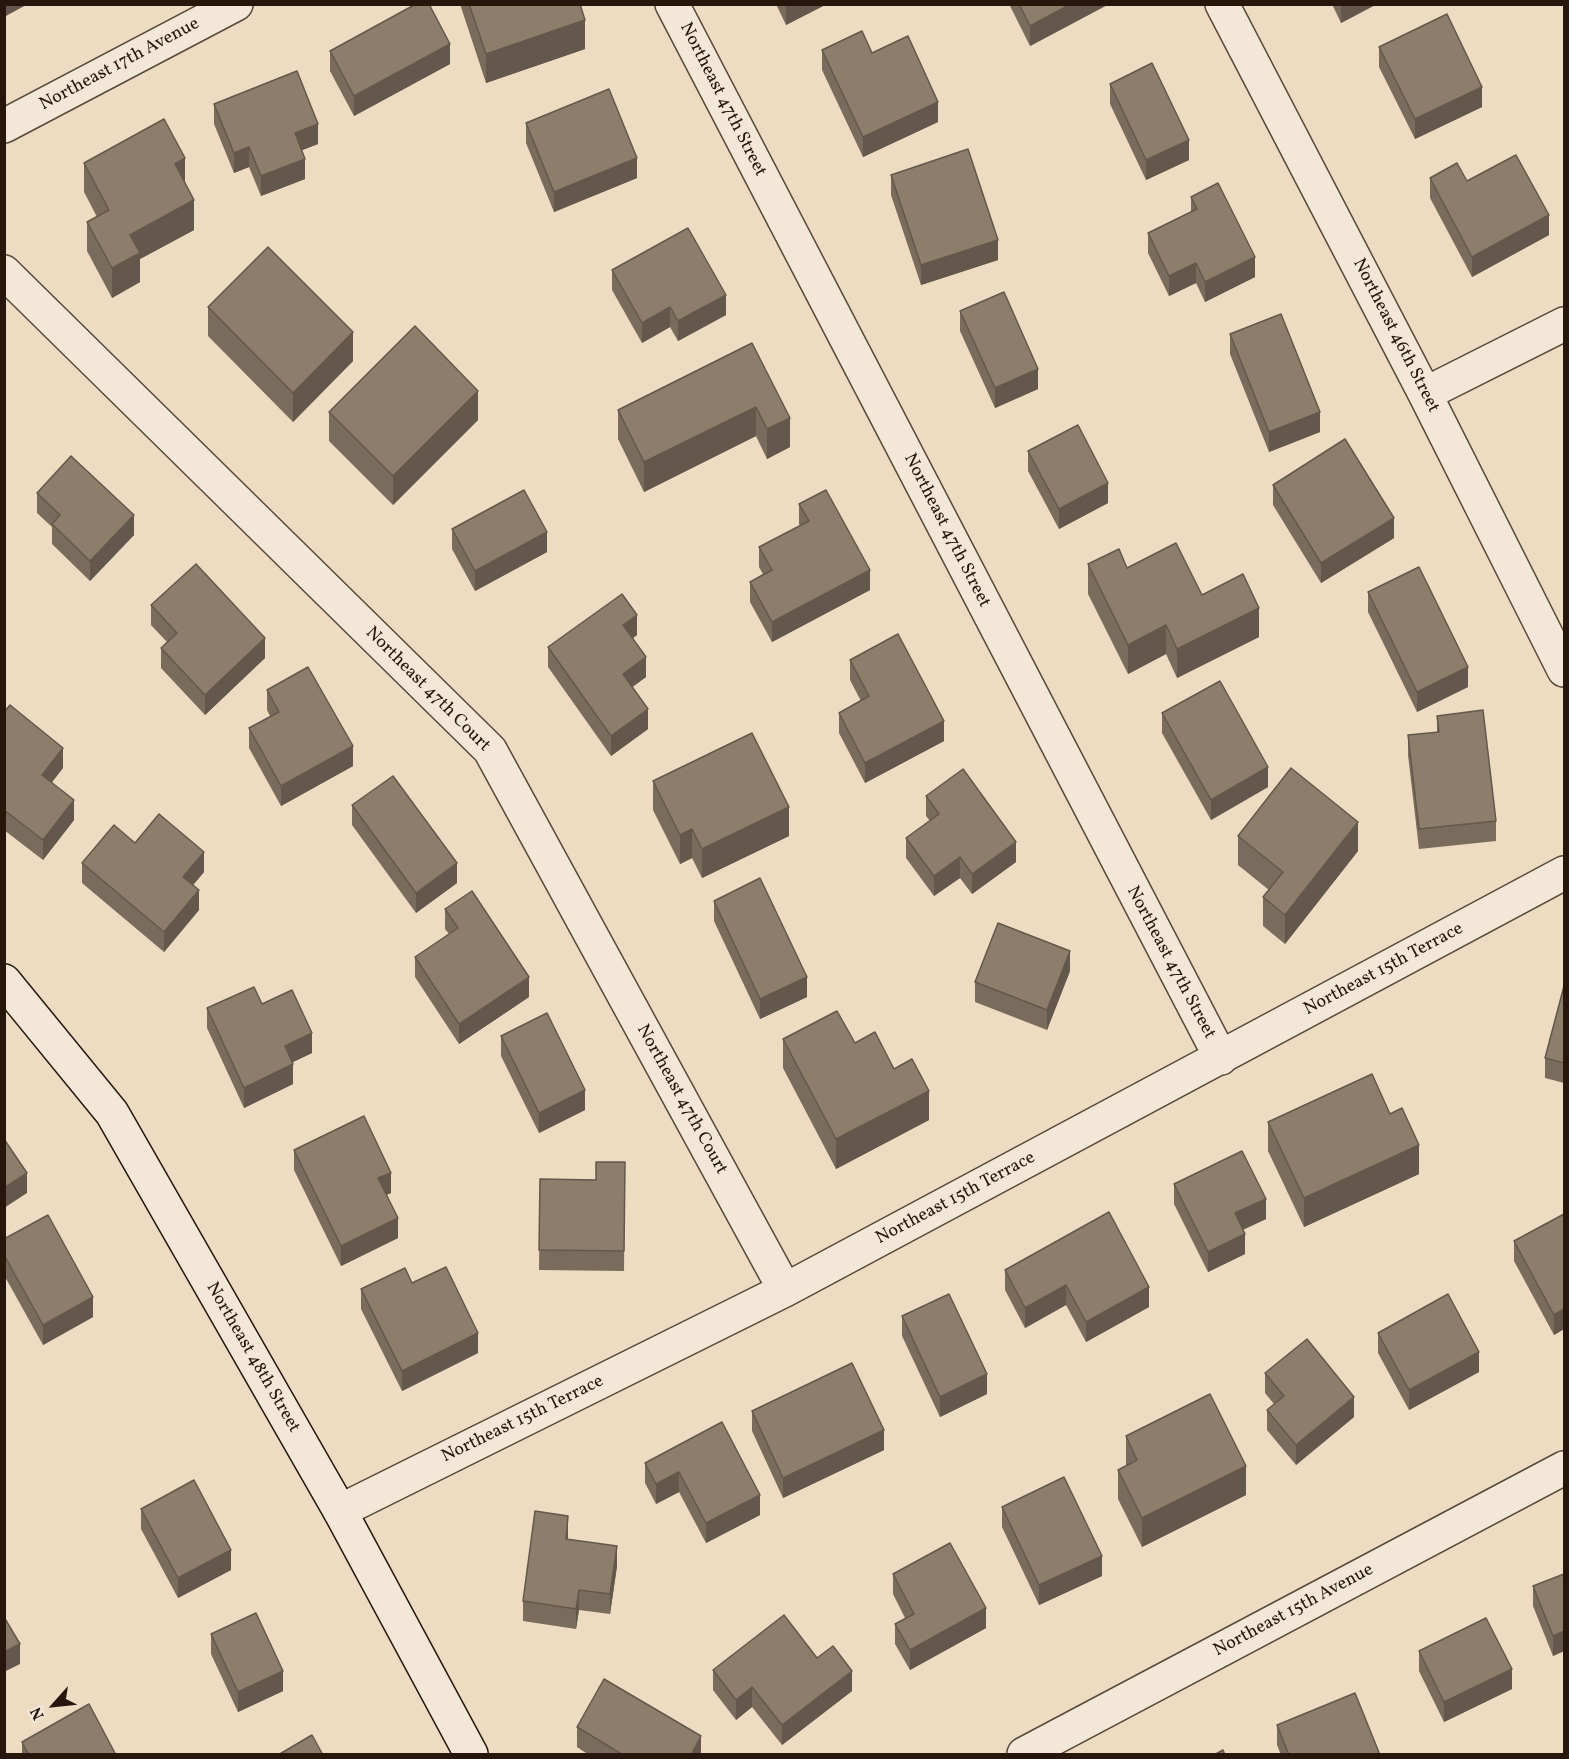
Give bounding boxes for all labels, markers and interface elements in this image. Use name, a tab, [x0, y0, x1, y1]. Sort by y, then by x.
street label: Northeast 17th Avenue	[36, 14, 204, 116]
street label: Northeast 47th Street	[674, 19, 770, 181]
street label: Northeast 46th Street	[1347, 255, 1443, 417]
street label: Northeast 47th Street	[898, 450, 994, 612]
street label: Northeast 47th Court	[360, 623, 494, 757]
street label: Northeast 47th Street	[1121, 883, 1219, 1043]
street label: Northeast 15th Terrace	[1301, 919, 1467, 1021]
street label: Northeast 47th Court	[631, 1021, 731, 1179]
street label: Northeast 15th Terrace	[873, 1148, 1039, 1250]
street label: Northeast 48th Street	[200, 1279, 304, 1437]
street label: Northeast 15th Terrace	[439, 1371, 607, 1469]
street label: Northeast 15th Avenue	[1210, 1560, 1378, 1662]
north arrow	[24, 1675, 84, 1735]
text: N	[26, 1703, 50, 1723]

